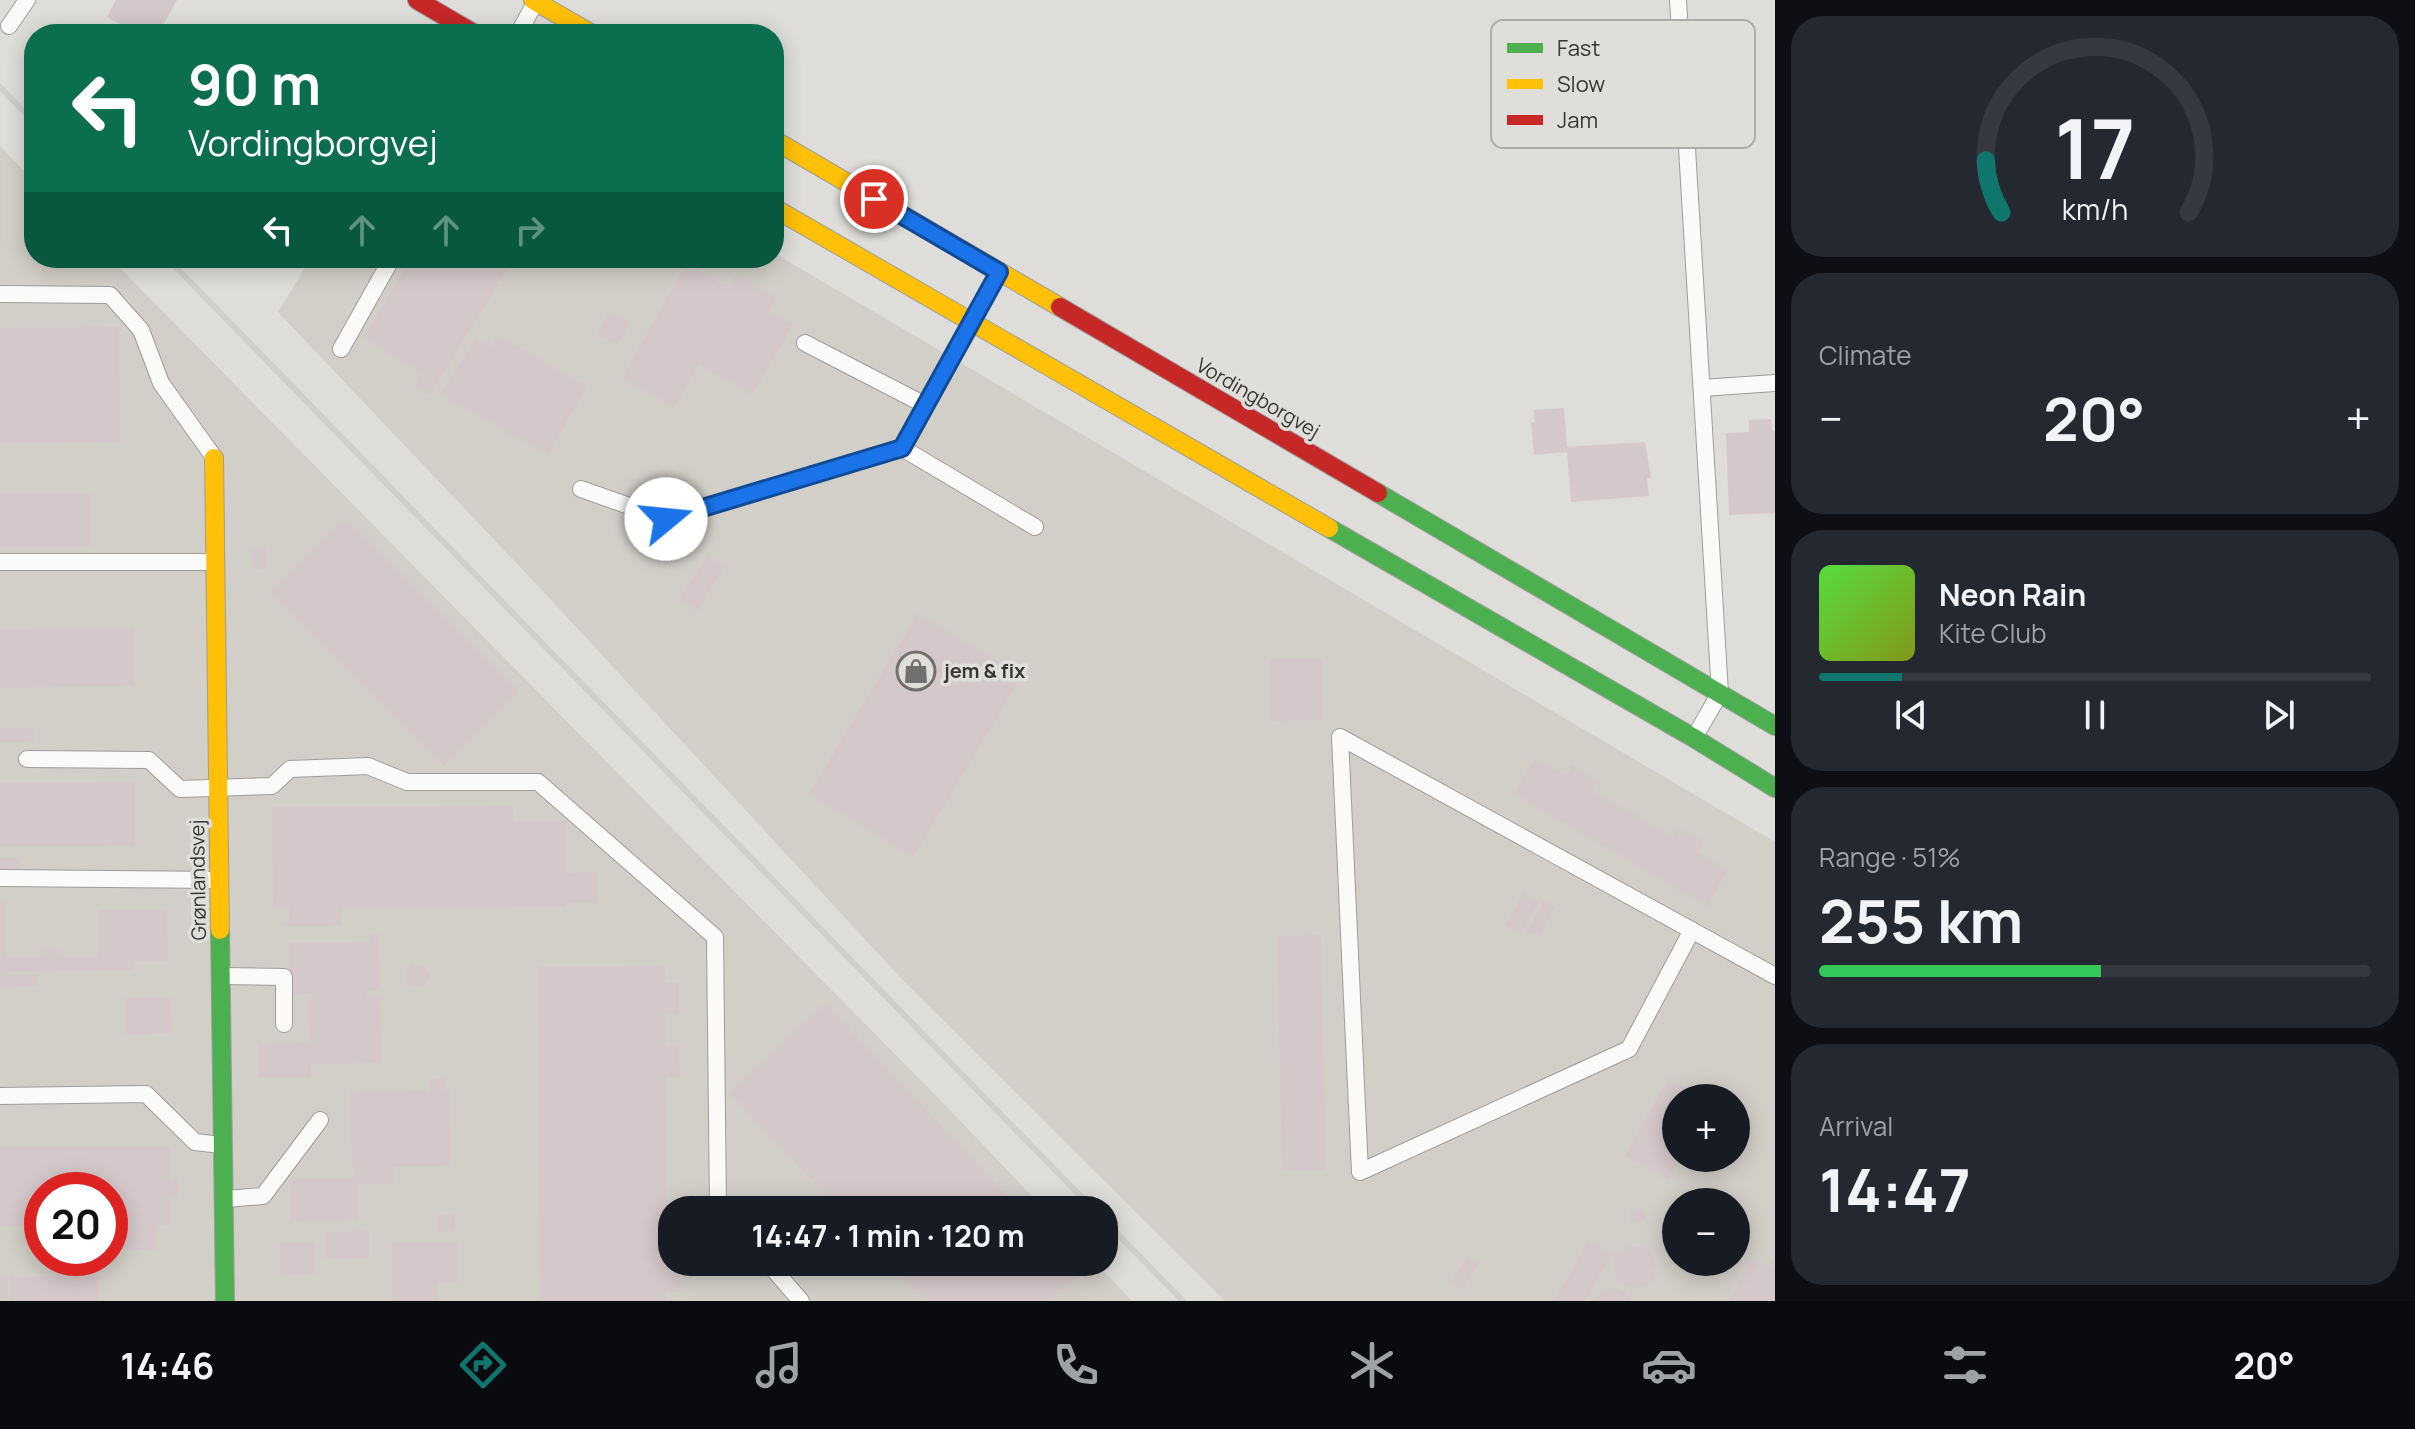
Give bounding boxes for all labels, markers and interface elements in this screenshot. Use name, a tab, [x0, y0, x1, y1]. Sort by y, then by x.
legend	[1491, 20, 1755, 148]
text: Fast	[1557, 33, 1600, 63]
text: 90 m	[188, 45, 321, 122]
icon: left	[56, 56, 160, 160]
text: Slow	[1557, 69, 1605, 99]
text: 17	[2055, 89, 2135, 203]
text: Jam	[1557, 105, 1598, 135]
text: Vordingborgvej	[188, 118, 438, 167]
pin	[840, 165, 908, 233]
icon: arrive	[852, 177, 896, 221]
text: km/h	[2062, 190, 2128, 229]
icon: left	[256, 208, 300, 252]
icon: ahead	[340, 208, 384, 252]
icon: ahead	[424, 208, 468, 252]
icon: right	[508, 208, 552, 252]
text: Climate	[1819, 337, 1911, 373]
street label: Vordingborgvej	[1191, 351, 1325, 444]
text: 20°	[2043, 377, 2145, 459]
text: −	[1819, 388, 1843, 448]
text: +	[2346, 388, 2371, 448]
position arrow	[624, 477, 708, 561]
text: Neon Rain	[1939, 574, 2086, 615]
text: Kite Club	[1939, 615, 2046, 651]
shop icon: jem & fix	[895, 650, 937, 692]
place label: jem & fix	[943, 657, 1025, 684]
icon: previous	[1889, 693, 1933, 737]
icon: pause	[2073, 693, 2117, 737]
icon: next	[2257, 693, 2301, 737]
street label: Grønlandsvej	[183, 819, 212, 941]
text: Range · 51%	[1819, 839, 1961, 875]
text: 255 km	[1819, 879, 2023, 961]
map controls	[1662, 1084, 1750, 1276]
button: +	[1662, 1084, 1750, 1172]
text: Arrival	[1819, 1108, 1893, 1144]
text: 14:47	[1819, 1148, 1971, 1230]
speed limit sign: 20	[24, 1172, 128, 1276]
button: −	[1662, 1188, 1750, 1276]
text: 14:47 · 1 min · 120 m	[752, 1215, 1024, 1256]
icon: directions	[455, 1337, 511, 1393]
icon: music	[751, 1337, 807, 1393]
icon: phone	[1048, 1337, 1104, 1393]
icon: climate	[1344, 1337, 1400, 1393]
icon: car	[1641, 1337, 1697, 1393]
icon: filters	[1937, 1337, 1993, 1393]
text: 14:46	[120, 1341, 215, 1390]
text: 20°	[2233, 1341, 2295, 1390]

